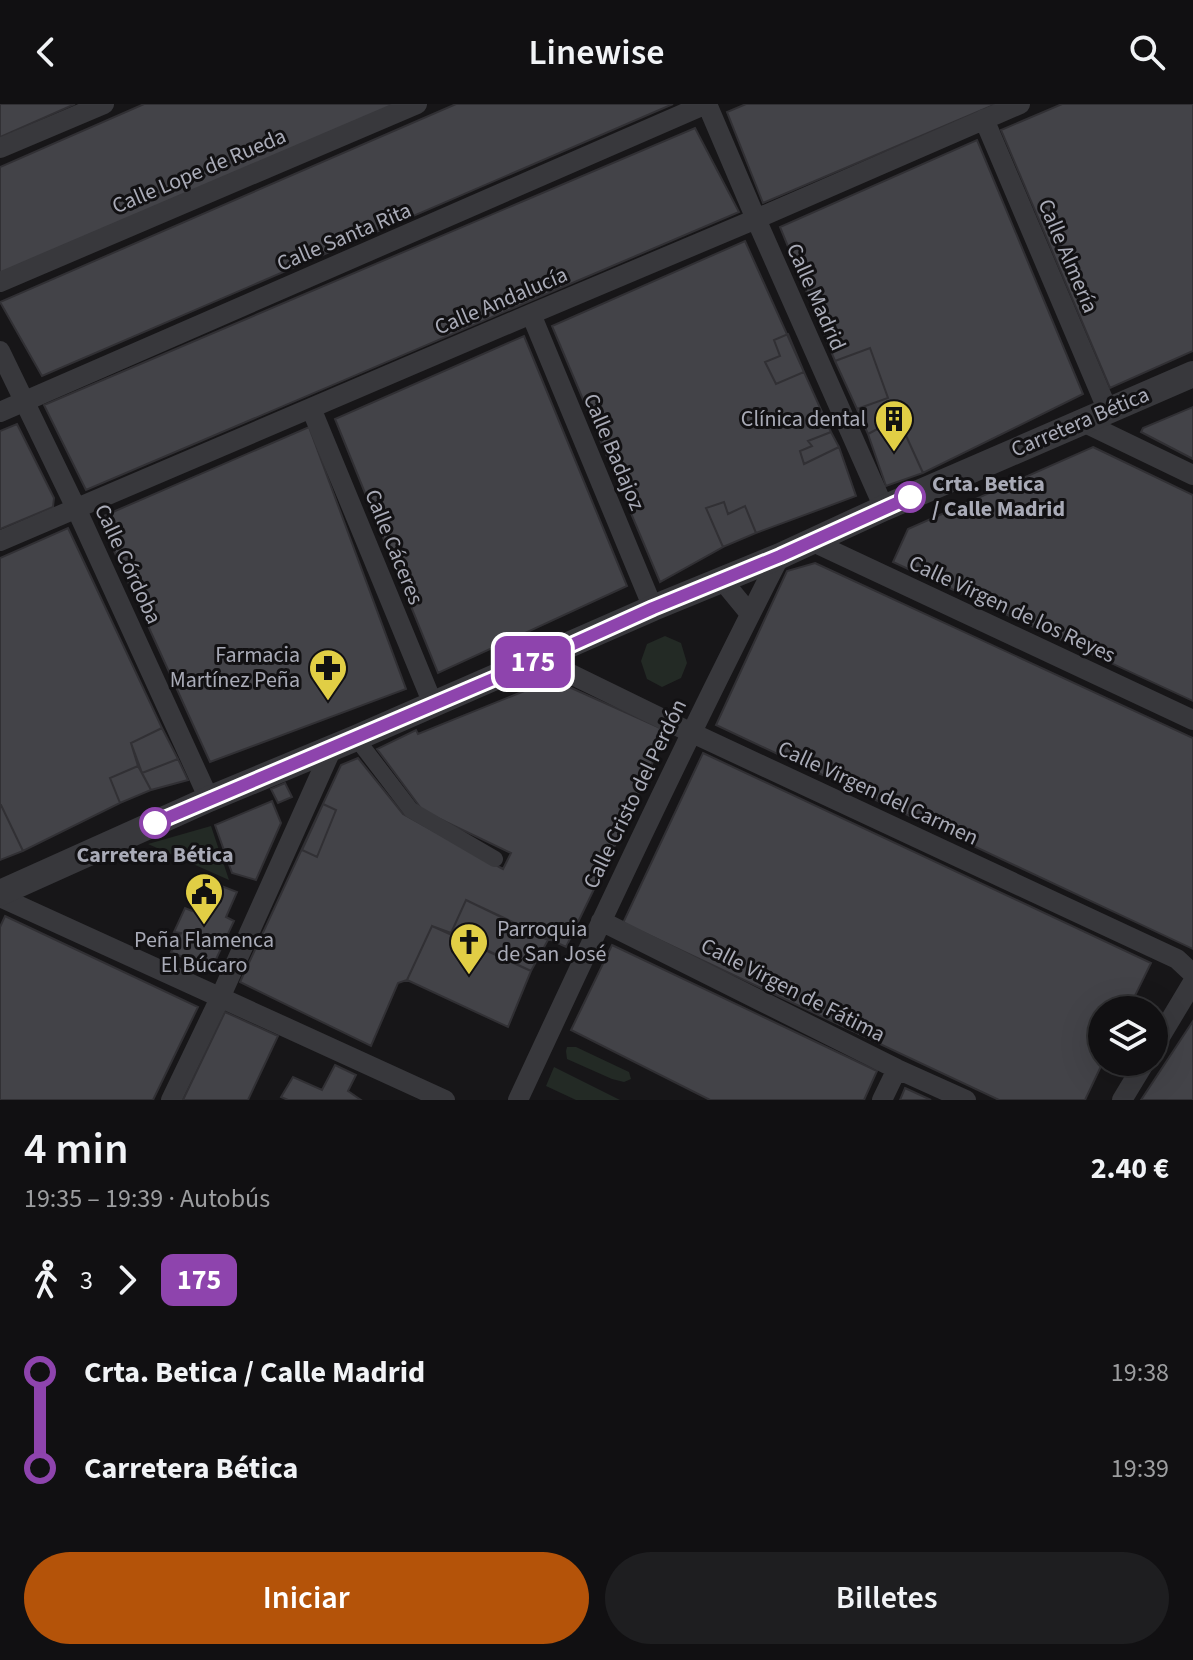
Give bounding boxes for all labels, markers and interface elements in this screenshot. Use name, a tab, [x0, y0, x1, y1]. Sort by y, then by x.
text: Linewise	[528, 27, 665, 78]
icon: back	[24, 30, 68, 74]
icon: search	[1125, 30, 1169, 74]
street label: Calle Lope de Rueda	[107, 120, 291, 222]
street label: Calle Santa Rita	[272, 194, 416, 280]
street label: Calle Almería	[1030, 194, 1106, 318]
street label: Calle Madrid	[778, 238, 854, 356]
street label: Calle Andalucía	[430, 259, 572, 343]
street label: Carretera Bética	[1006, 378, 1154, 466]
street label: Calle Badajoz	[575, 389, 653, 515]
building icon: Clínica dental	[873, 398, 915, 453]
place label: Clínica dental	[741, 403, 866, 435]
place label: Crta. Betica / Calle Madrid	[932, 468, 1065, 525]
marker: Crta. Betica / Calle Madrid	[895, 482, 925, 512]
street label: Calle Cáceres	[356, 485, 432, 609]
street label: Calle Córdoba	[86, 499, 170, 629]
street label: Calle Virgen de los Reyes	[903, 547, 1121, 671]
line badge: 175	[487, 636, 579, 688]
place label: Farmacia Martínez Peña	[170, 639, 300, 696]
text: 175	[511, 642, 555, 682]
pharmacy icon: Farmacia Martínez Peña	[307, 647, 349, 702]
street label: Calle Cristo del Perdón	[575, 694, 695, 894]
street label: Calle Virgen del Carmen	[772, 732, 984, 854]
marker: Carretera Bética	[140, 808, 170, 838]
place label: Carretera Bética	[76, 839, 234, 871]
public building icon: Peña Flamenca El Búcaro	[183, 871, 225, 926]
place label: Parroquia de San José	[497, 913, 606, 970]
church icon: Parroquia de San José	[448, 921, 490, 976]
place label: Peña Flamenca El Búcaro	[134, 924, 274, 981]
street label: Calle Virgen de Fátima	[695, 930, 891, 1050]
map controls	[1088, 996, 1168, 1076]
button: layers	[1088, 996, 1168, 1076]
text: 4 min	[24, 1118, 129, 1181]
text: 2.40 €	[1091, 1147, 1169, 1190]
text: 19:35 – 19:39 · Autobús	[24, 1180, 270, 1217]
icon: walk	[24, 1258, 68, 1302]
icon: forward	[105, 1258, 149, 1302]
text: 175	[177, 1260, 221, 1300]
text: 3	[80, 1262, 93, 1299]
text: Crta. Betica / Calle Madrid	[84, 1351, 425, 1394]
text: 19:38	[1111, 1354, 1169, 1391]
text: Carretera Bética	[84, 1447, 298, 1490]
text: 19:39	[1111, 1450, 1169, 1487]
button: Iniciar	[24, 1552, 589, 1644]
button: Billetes	[605, 1552, 1169, 1644]

